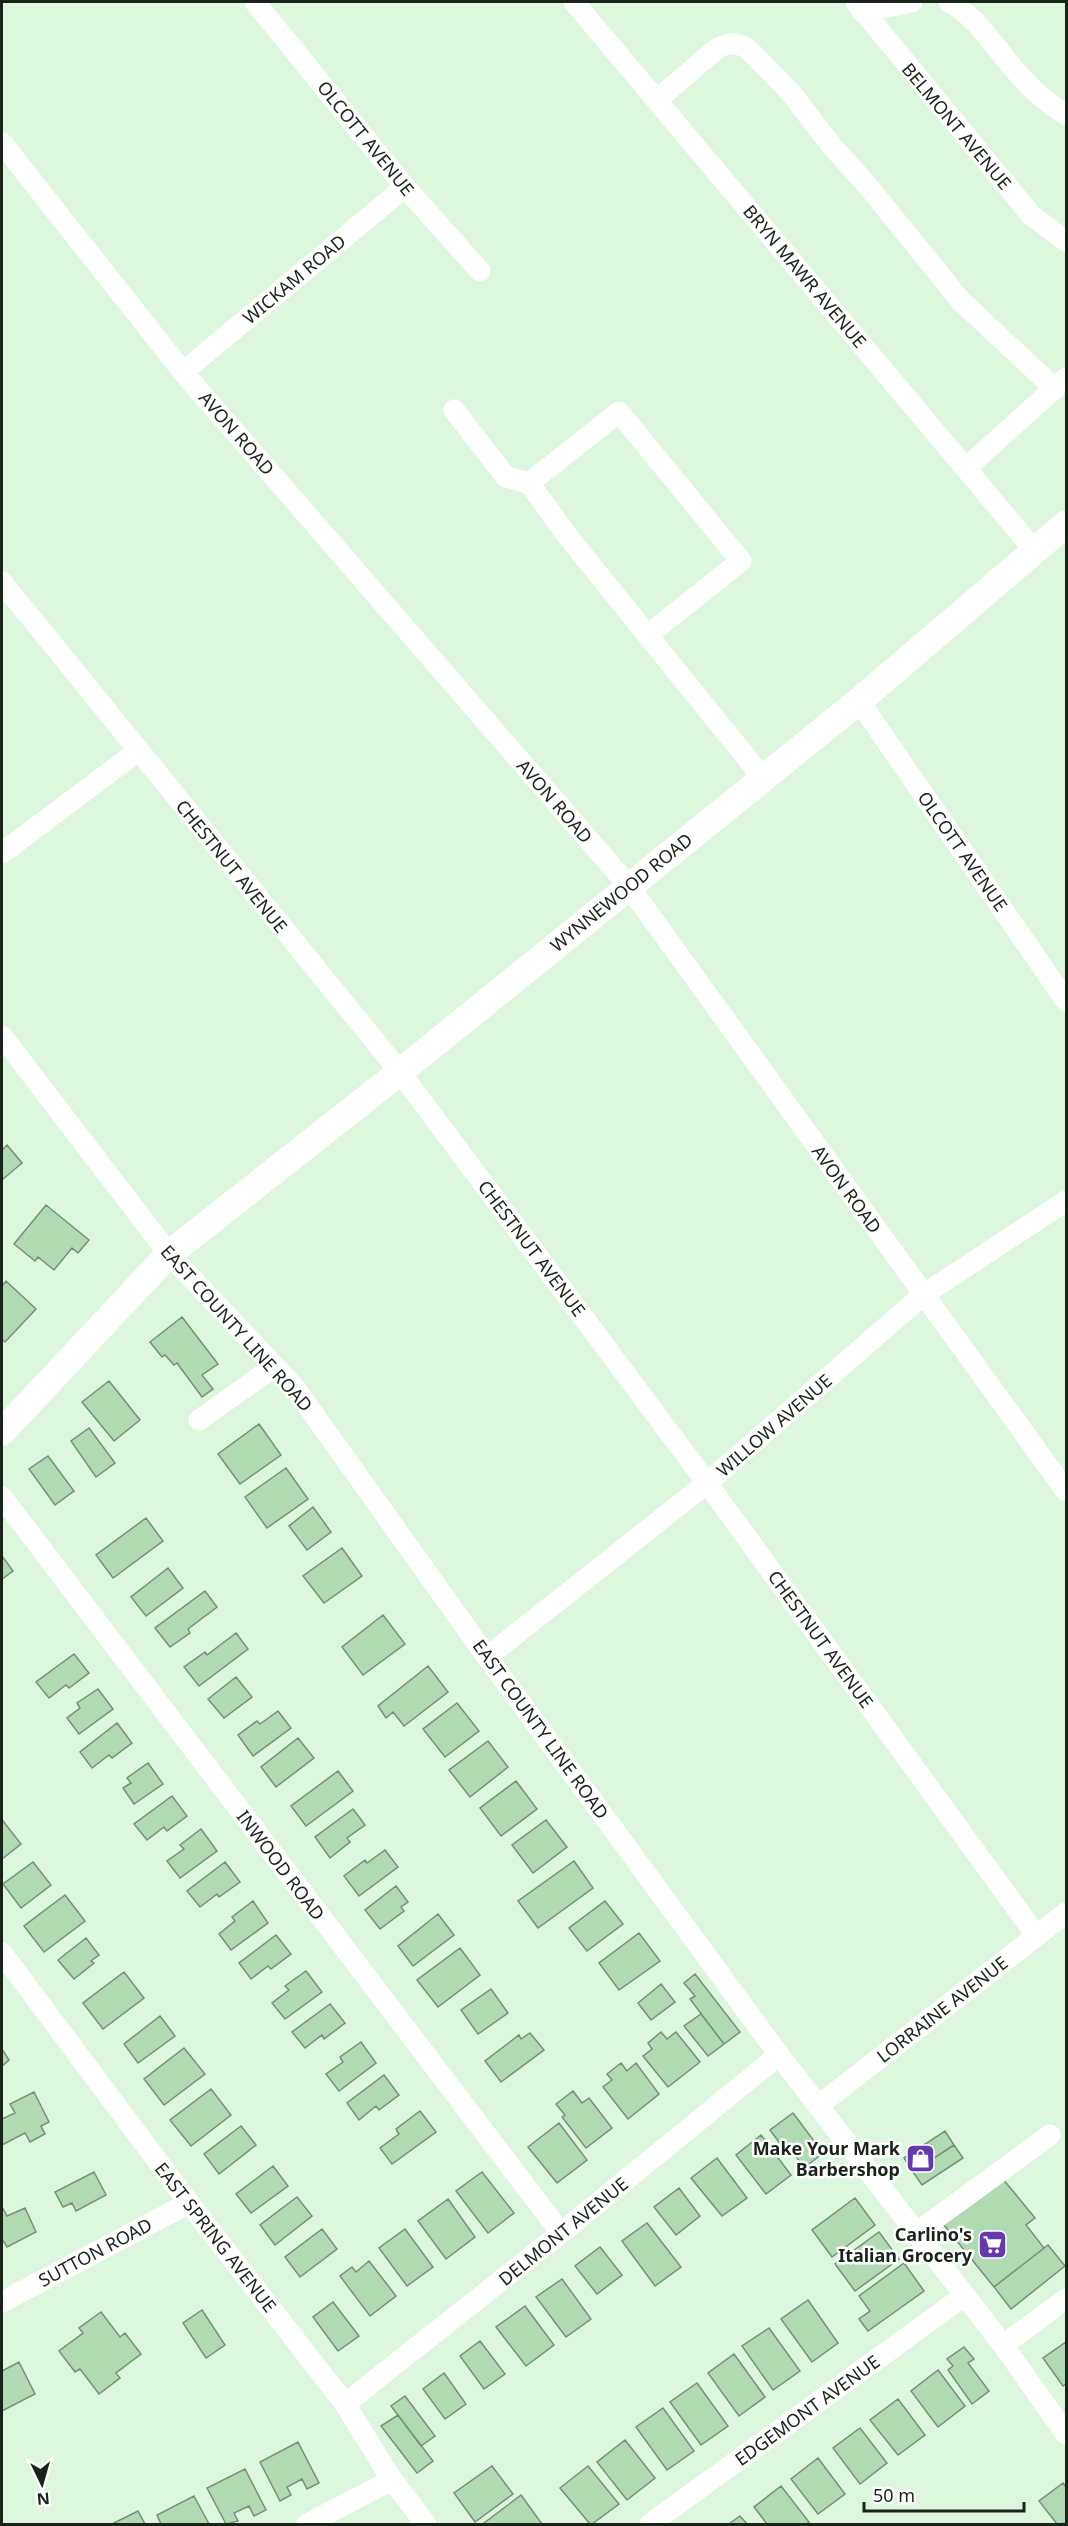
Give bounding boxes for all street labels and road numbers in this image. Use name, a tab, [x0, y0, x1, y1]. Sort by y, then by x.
street label: BELMONT AVENUE	[897, 58, 1017, 194]
street label: OLCOTT AVENUE	[312, 76, 420, 200]
street label: BRYN MAWR AVENUE	[738, 199, 872, 353]
street label: WICKAM ROAD	[237, 229, 351, 329]
street label: AVON ROAD	[194, 386, 280, 480]
street label: AVON ROAD	[512, 754, 598, 848]
street label: OLCOTT AVENUE	[913, 786, 1013, 916]
street label: CHESTNUT AVENUE	[171, 794, 293, 938]
street label: WYNNEWOOD ROAD	[545, 827, 697, 957]
street label: AVON ROAD	[807, 1140, 887, 1238]
street label: CHESTNUT AVENUE	[473, 1175, 591, 1321]
street label: EAST COUNTY LINE ROAD	[156, 1240, 318, 1416]
street label: WILLOW AVENUE	[711, 1368, 837, 1482]
street label: CHESTNUT AVENUE	[763, 1565, 879, 1713]
street label: EAST COUNTY LINE ROAD	[468, 1634, 614, 1824]
street label: INWOOD ROAD	[232, 1805, 330, 1925]
street label: LORRAINE AVENUE	[872, 1950, 1012, 2068]
street label: EAST SPRING AVENUE	[150, 2157, 282, 2317]
street label: DELMONT AVENUE	[493, 2171, 633, 2291]
street label: SUTTON ROAD	[34, 2212, 156, 2292]
street label: EDGEMONT AVENUE	[730, 2349, 884, 2471]

